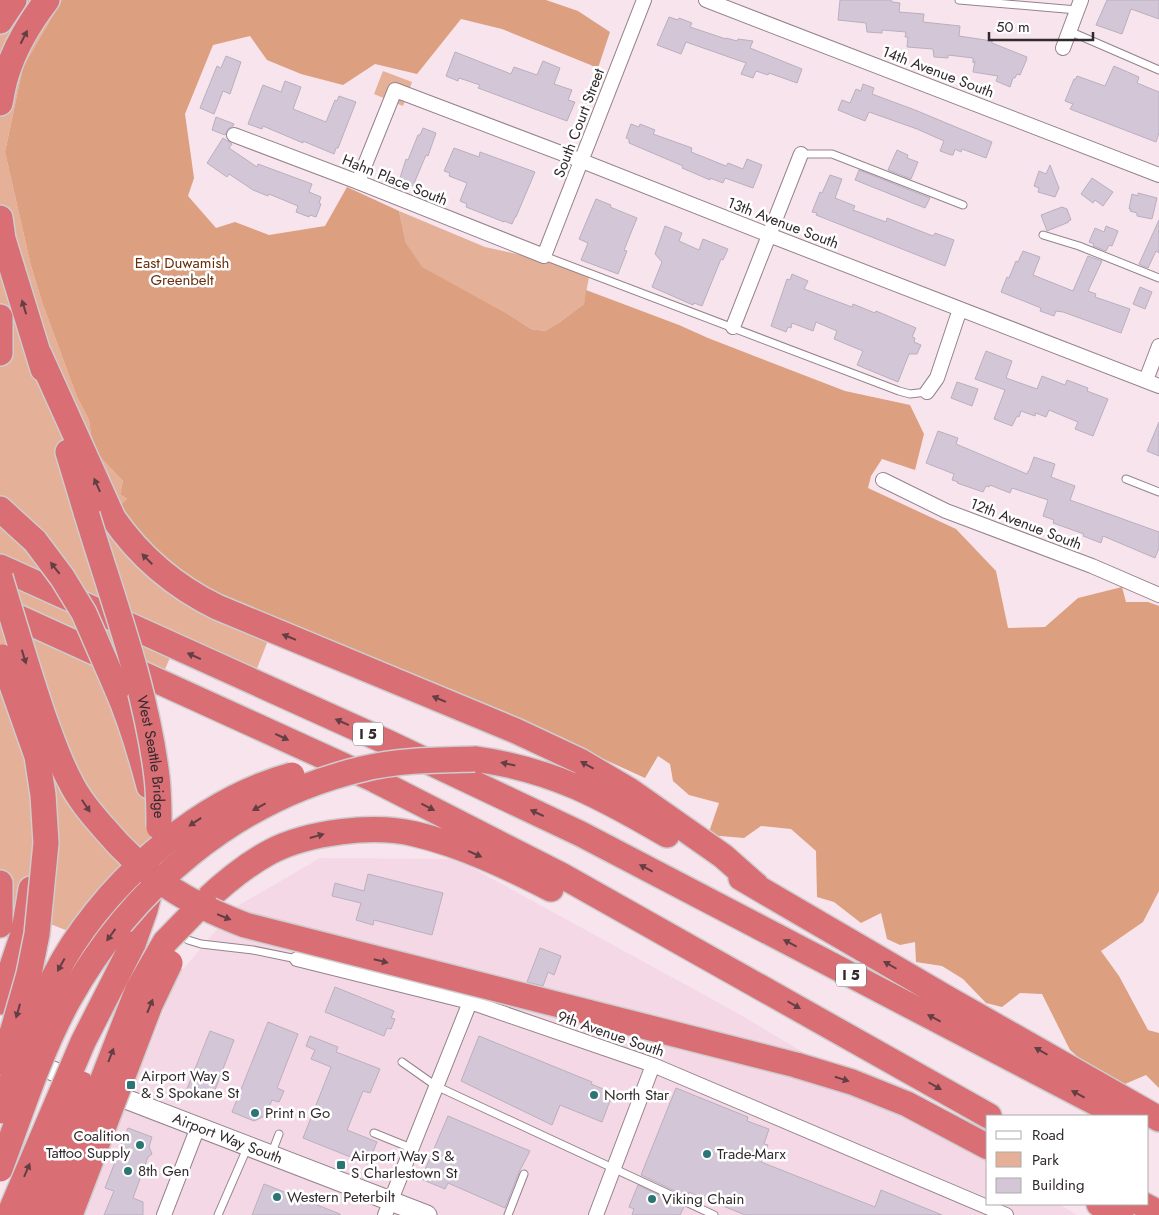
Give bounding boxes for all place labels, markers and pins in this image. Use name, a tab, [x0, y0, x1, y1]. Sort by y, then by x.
place label: Airport Way S & S Spokane St	[141, 1065, 239, 1104]
marker: Airport Way S & S Spokane St	[125, 1079, 137, 1091]
place label: North Star	[604, 1084, 670, 1106]
marker: North Star	[588, 1089, 600, 1101]
place label: Print n Go	[265, 1102, 330, 1124]
marker: Print n Go	[249, 1107, 261, 1119]
place label: Coalition Tattoo Supply	[46, 1125, 130, 1164]
marker: Coalition Tattoo Supply	[134, 1139, 146, 1151]
place label: Trade-Marx	[717, 1143, 787, 1165]
place label: Airport Way S & S Charlestown St	[351, 1145, 458, 1184]
marker: Trade-Marx	[701, 1148, 713, 1160]
marker: Airport Way S & S Charlestown St	[335, 1159, 347, 1171]
place label: 8th Gen	[138, 1160, 189, 1182]
marker: 8th Gen	[122, 1165, 134, 1177]
place label: Western Peterbilt	[287, 1186, 395, 1208]
place label: Viking Chain	[662, 1188, 744, 1210]
marker: Western Peterbilt	[271, 1191, 283, 1203]
marker: Viking Chain	[646, 1193, 658, 1205]

